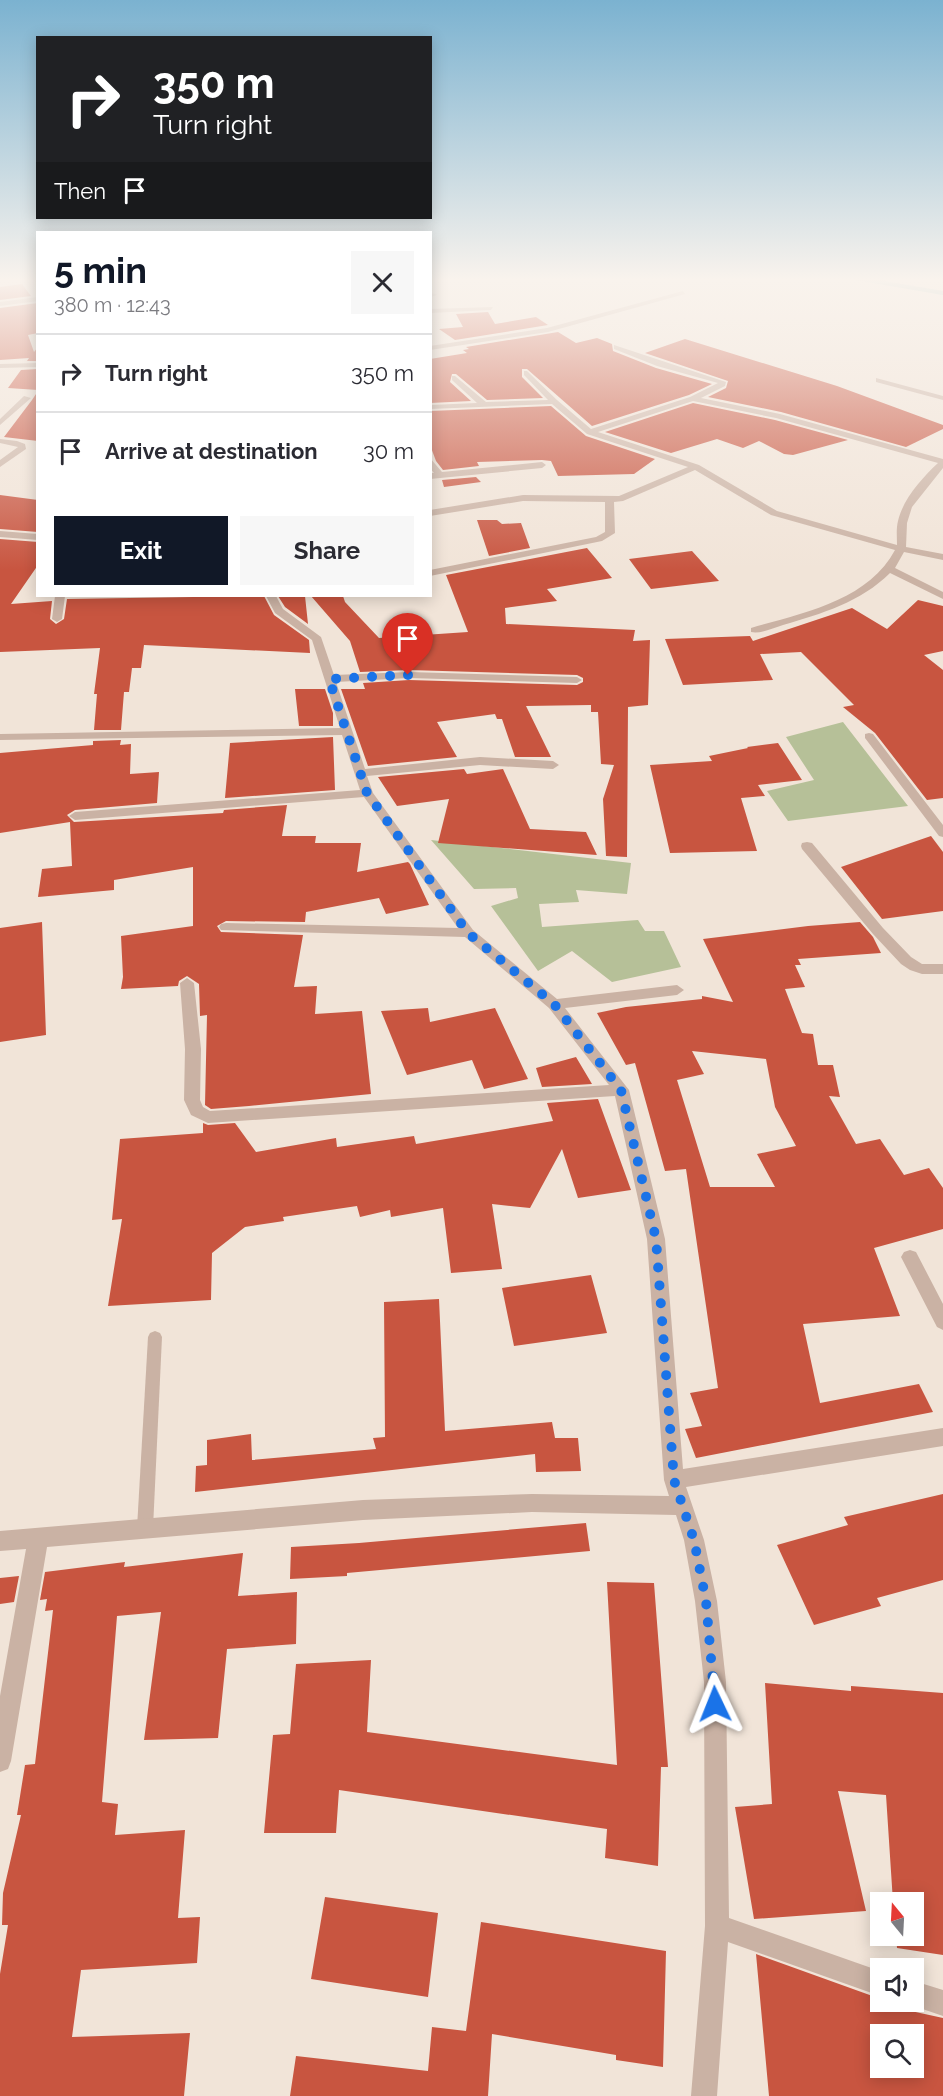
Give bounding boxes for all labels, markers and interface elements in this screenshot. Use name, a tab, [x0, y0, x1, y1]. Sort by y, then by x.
text: 350 m	[153, 59, 275, 108]
icon: right	[54, 60, 132, 138]
text: Turn right	[153, 109, 272, 140]
icon: arrive	[118, 174, 151, 207]
text: Then	[54, 178, 106, 204]
text: 5 min	[54, 249, 147, 291]
button: close	[351, 251, 414, 314]
text: 380 m · 12:43	[54, 293, 171, 317]
icon: right	[54, 357, 87, 390]
text: Turn right	[105, 360, 208, 386]
text: 350 m	[351, 360, 414, 386]
icon: arrive	[54, 435, 87, 468]
text: Arrive at destination	[105, 438, 318, 464]
text: 30 m	[363, 438, 414, 464]
button: Exit	[54, 516, 228, 585]
button: Share	[240, 516, 414, 585]
pin	[382, 613, 433, 675]
icon: arrive	[391, 622, 424, 655]
position arrow	[683, 1672, 747, 1736]
north arrow	[870, 1892, 924, 1946]
map controls	[870, 1892, 924, 2078]
button: sound	[870, 1958, 924, 2012]
button: search	[870, 2024, 924, 2078]

